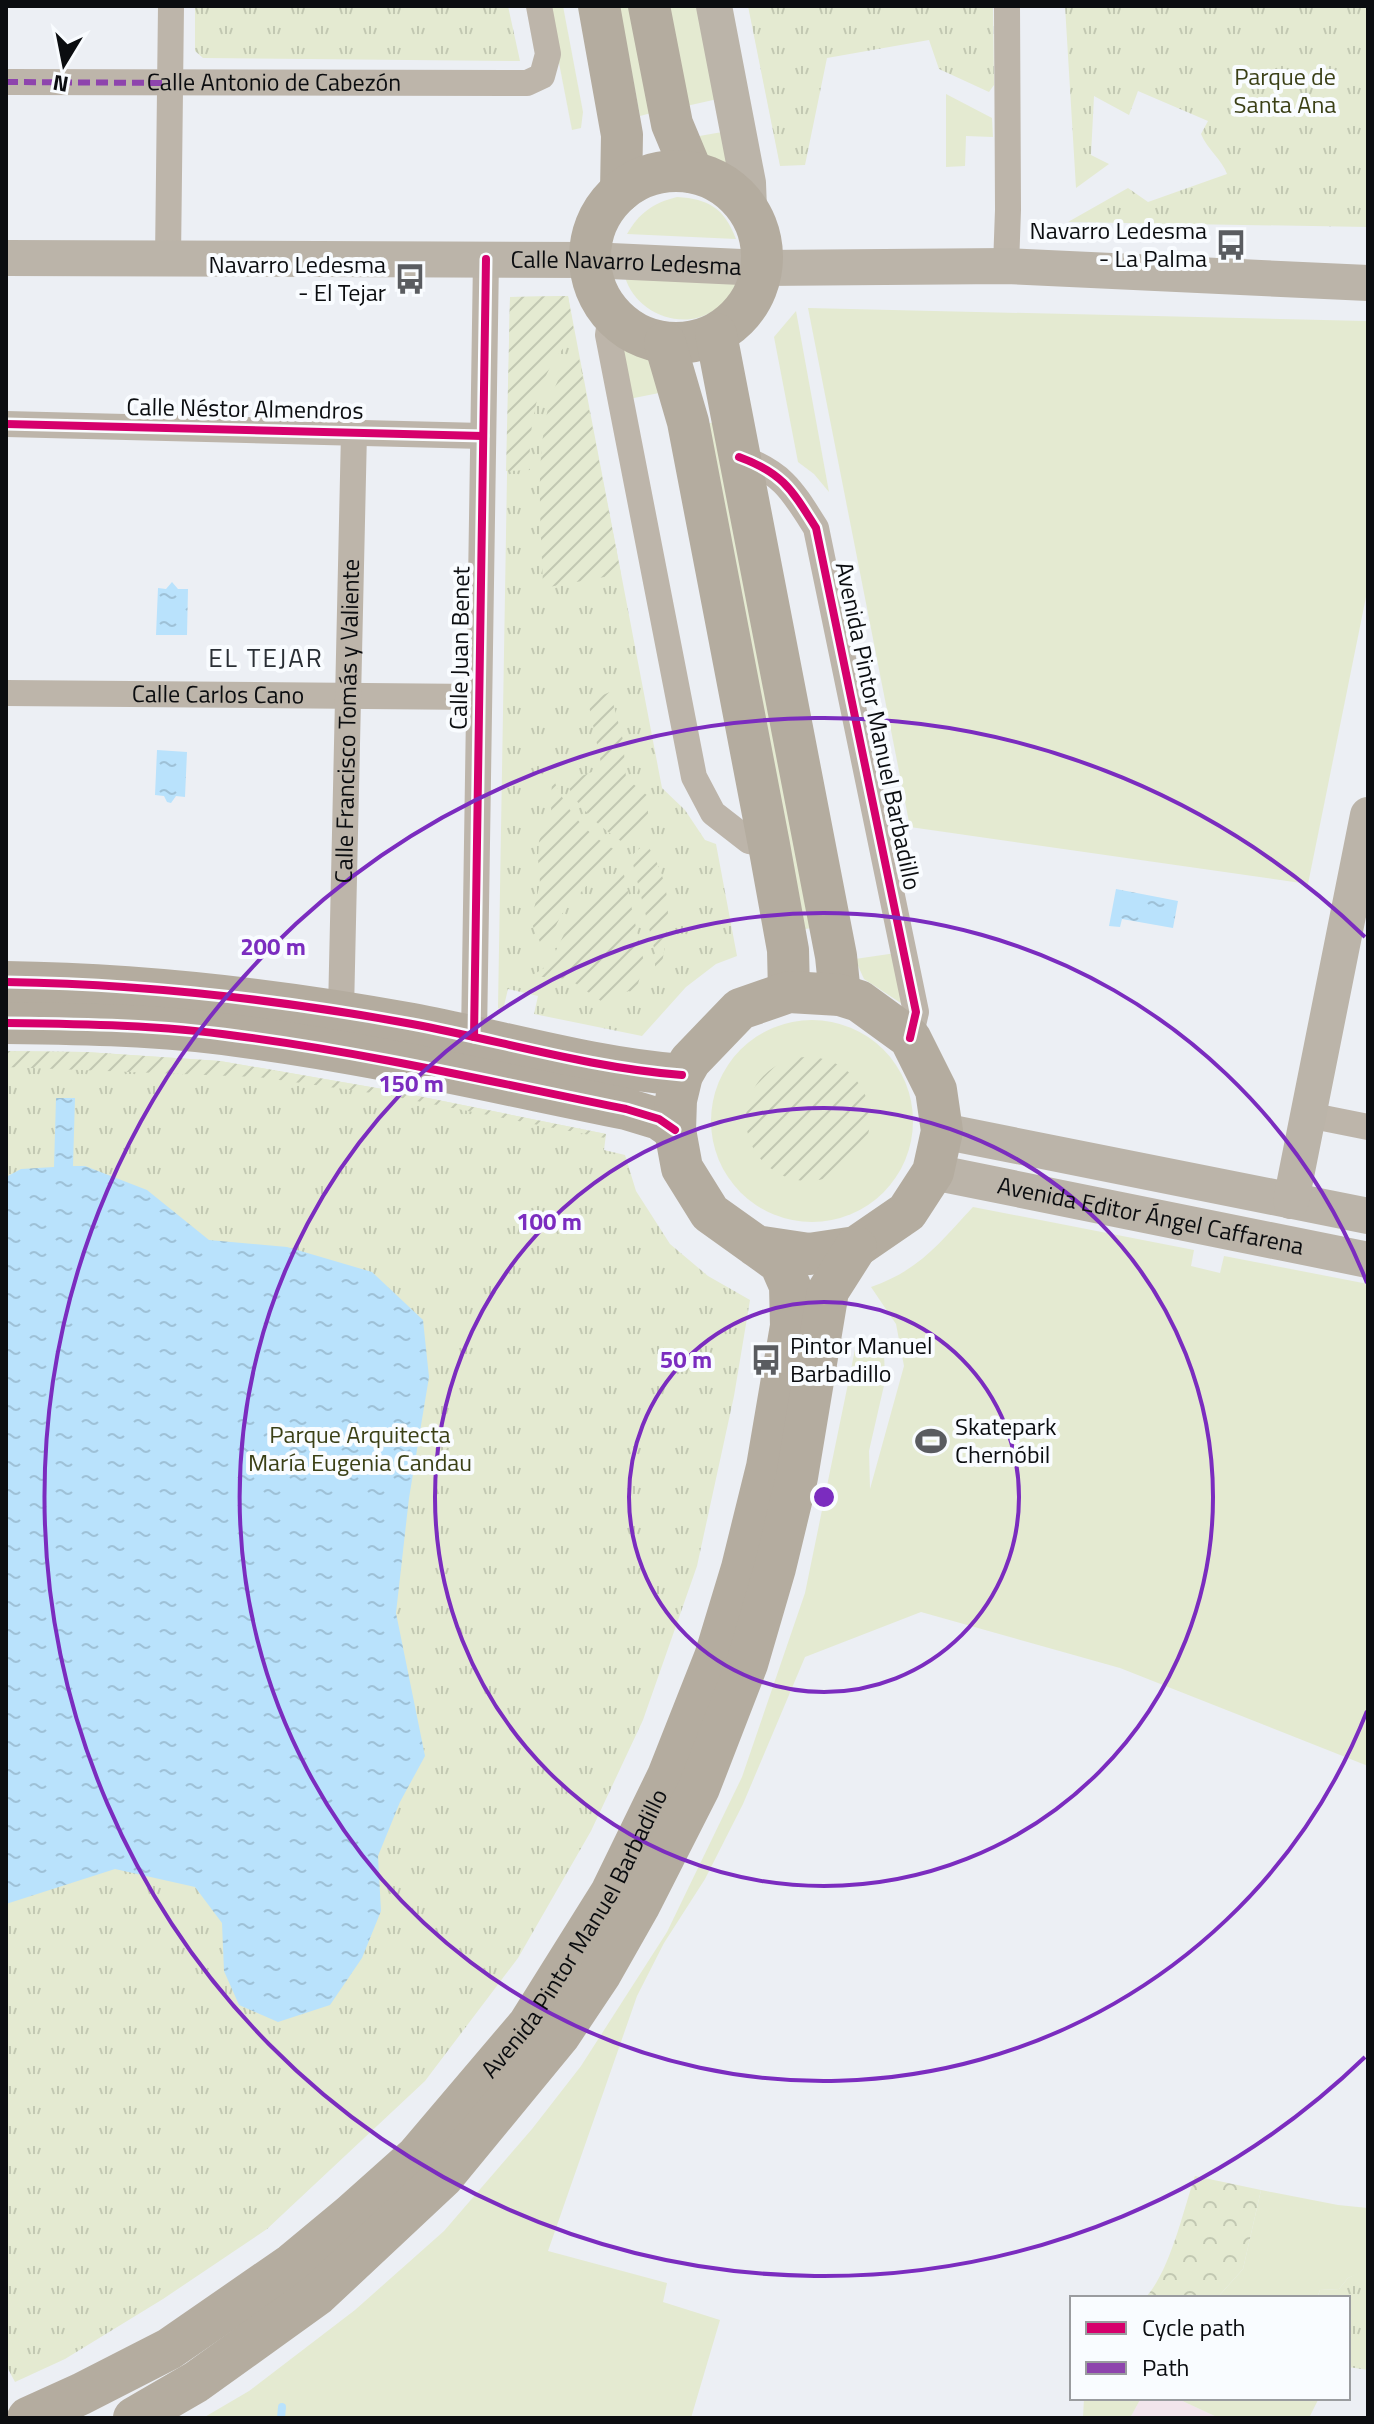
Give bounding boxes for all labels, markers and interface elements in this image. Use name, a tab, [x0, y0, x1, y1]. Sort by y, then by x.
north arrow	[24, 24, 104, 104]
park label: Parque de Santa Ana	[1234, 58, 1336, 122]
street label: Calle Antonio de Cabezón	[147, 63, 401, 100]
text: N	[50, 66, 71, 102]
place label: Navarro Ledesma - La Palma	[1030, 212, 1207, 276]
bus stop icon: Navarro Ledesma - La Palma	[1214, 228, 1248, 262]
street label: Calle Navarro Ledesma	[510, 241, 742, 284]
place label: Navarro Ledesma - El Tejar	[209, 246, 386, 310]
bus stop icon: Navarro Ledesma - El Tejar	[393, 262, 427, 296]
street label: Calle Néstor Almendros	[126, 388, 364, 428]
street label: Calle Francisco Tomás y Valiente	[325, 558, 368, 884]
street label: Avenida Pintor Manuel Barbadillo	[827, 558, 931, 893]
street label: Calle Juan Benet	[440, 565, 478, 730]
district label: EL TEJAR	[208, 638, 324, 677]
street label: Calle Carlos Cano	[132, 675, 304, 713]
text: 200 m	[240, 928, 306, 964]
text: 150 m	[378, 1065, 444, 1101]
street label: Avenida Editor Ángel Caffarena	[994, 1166, 1307, 1264]
text: 100 m	[516, 1203, 582, 1239]
place label: Pintor Manuel Barbadillo	[790, 1327, 932, 1391]
text: 50 m	[660, 1341, 712, 1377]
bus stop icon: Pintor Manuel Barbadillo	[749, 1343, 783, 1377]
place label: Skatepark Chernóbil	[955, 1408, 1057, 1472]
park label: Parque Arquitecta María Eugenia Candau	[248, 1416, 472, 1480]
sports icon: Skatepark Chernóbil	[914, 1424, 948, 1458]
centre of rings	[810, 1483, 838, 1511]
street label: Avenida Pintor Manuel Barbadillo	[472, 1782, 676, 2086]
legend	[1070, 2296, 1350, 2400]
text: Cycle path	[1142, 2309, 1245, 2345]
text: Path	[1142, 2349, 1189, 2385]

